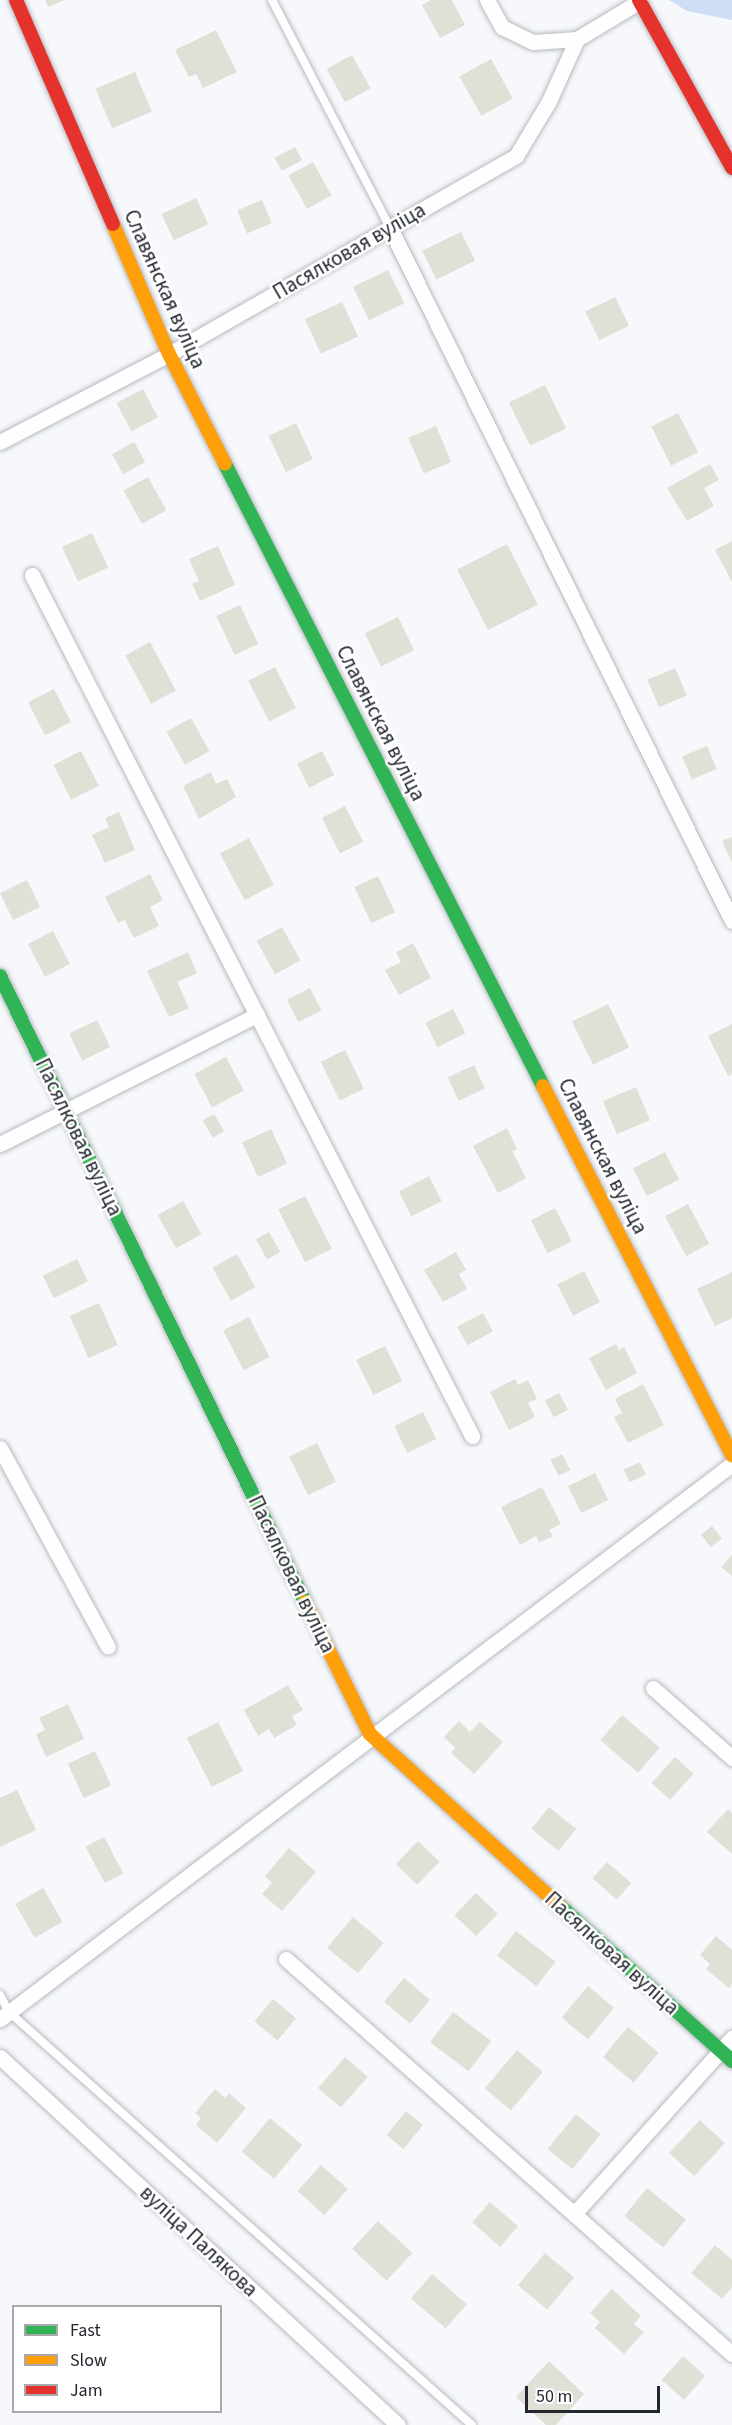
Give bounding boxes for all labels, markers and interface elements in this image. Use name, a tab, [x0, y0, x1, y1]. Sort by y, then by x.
street label: Пасялковая вуліца	[268, 197, 430, 305]
street label: Славянская вуліца	[119, 206, 211, 372]
street label: Славянская вуліца	[331, 641, 431, 805]
street label: Пасялковая вуліца	[30, 1054, 128, 1220]
street label: Славянская вуліца	[553, 1074, 653, 1238]
street label: Пасялковая вуліца	[243, 1491, 341, 1657]
street label: Пасялковая вуліца	[540, 1886, 684, 2020]
street label: вуліца Палякова	[135, 2180, 263, 2302]
legend	[12, 2305, 222, 2413]
text: Fast	[70, 2318, 101, 2343]
text: Slow	[70, 2348, 107, 2373]
scale bar	[528, 2374, 663, 2412]
text: Jam	[70, 2378, 103, 2403]
text: 50 m	[536, 2384, 572, 2409]

